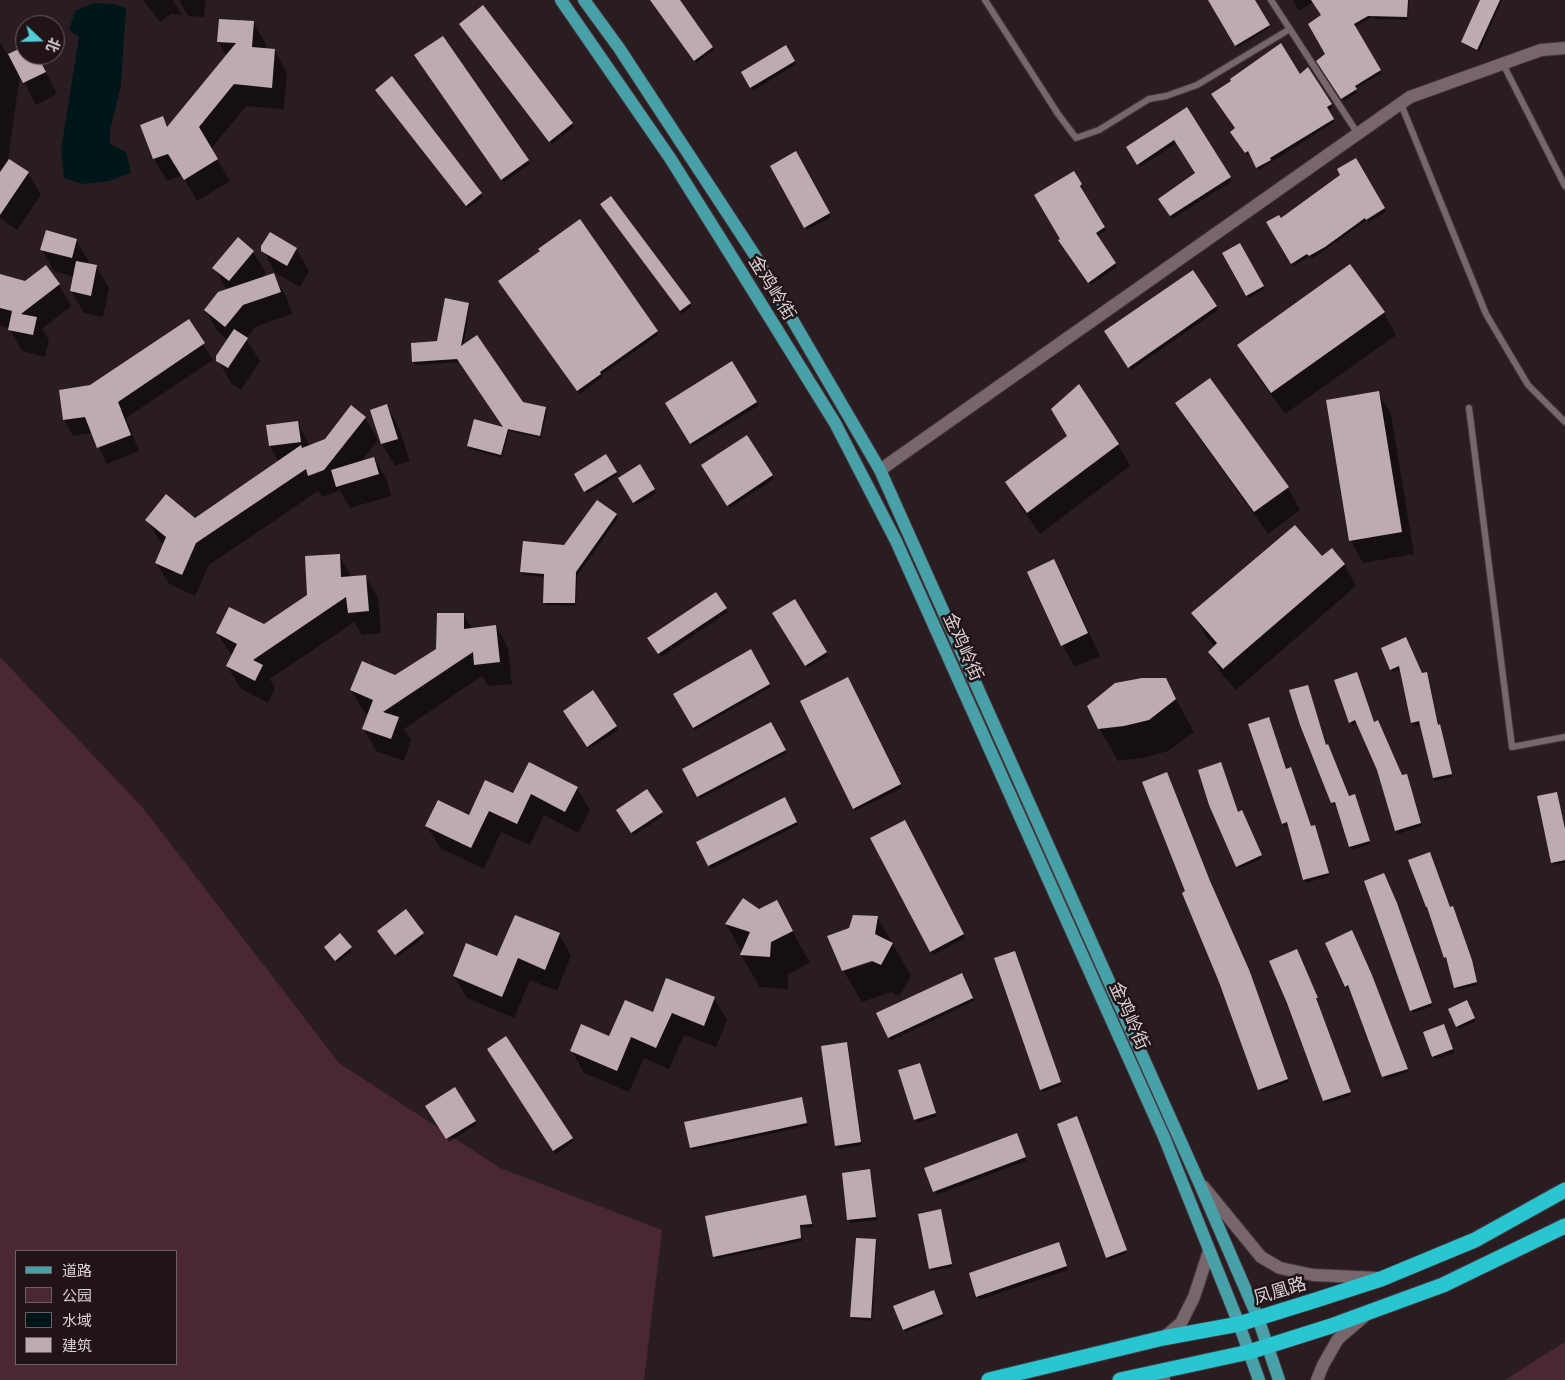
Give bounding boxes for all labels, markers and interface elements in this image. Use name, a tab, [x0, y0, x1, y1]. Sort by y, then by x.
north arrow	[15, 15, 65, 65]
text: 北	[43, 36, 63, 54]
street label: 金鸡岭街	[744, 252, 800, 324]
street label: 金鸡岭街	[938, 610, 988, 684]
street label: 金鸡岭街	[1104, 979, 1154, 1053]
legend	[15, 1250, 178, 1365]
text: 道路	[62, 1262, 92, 1279]
street label: 凤凰路	[1251, 1273, 1309, 1309]
text: 公园	[62, 1287, 92, 1304]
text: 水域	[62, 1312, 92, 1329]
text: 建筑	[62, 1337, 92, 1354]

